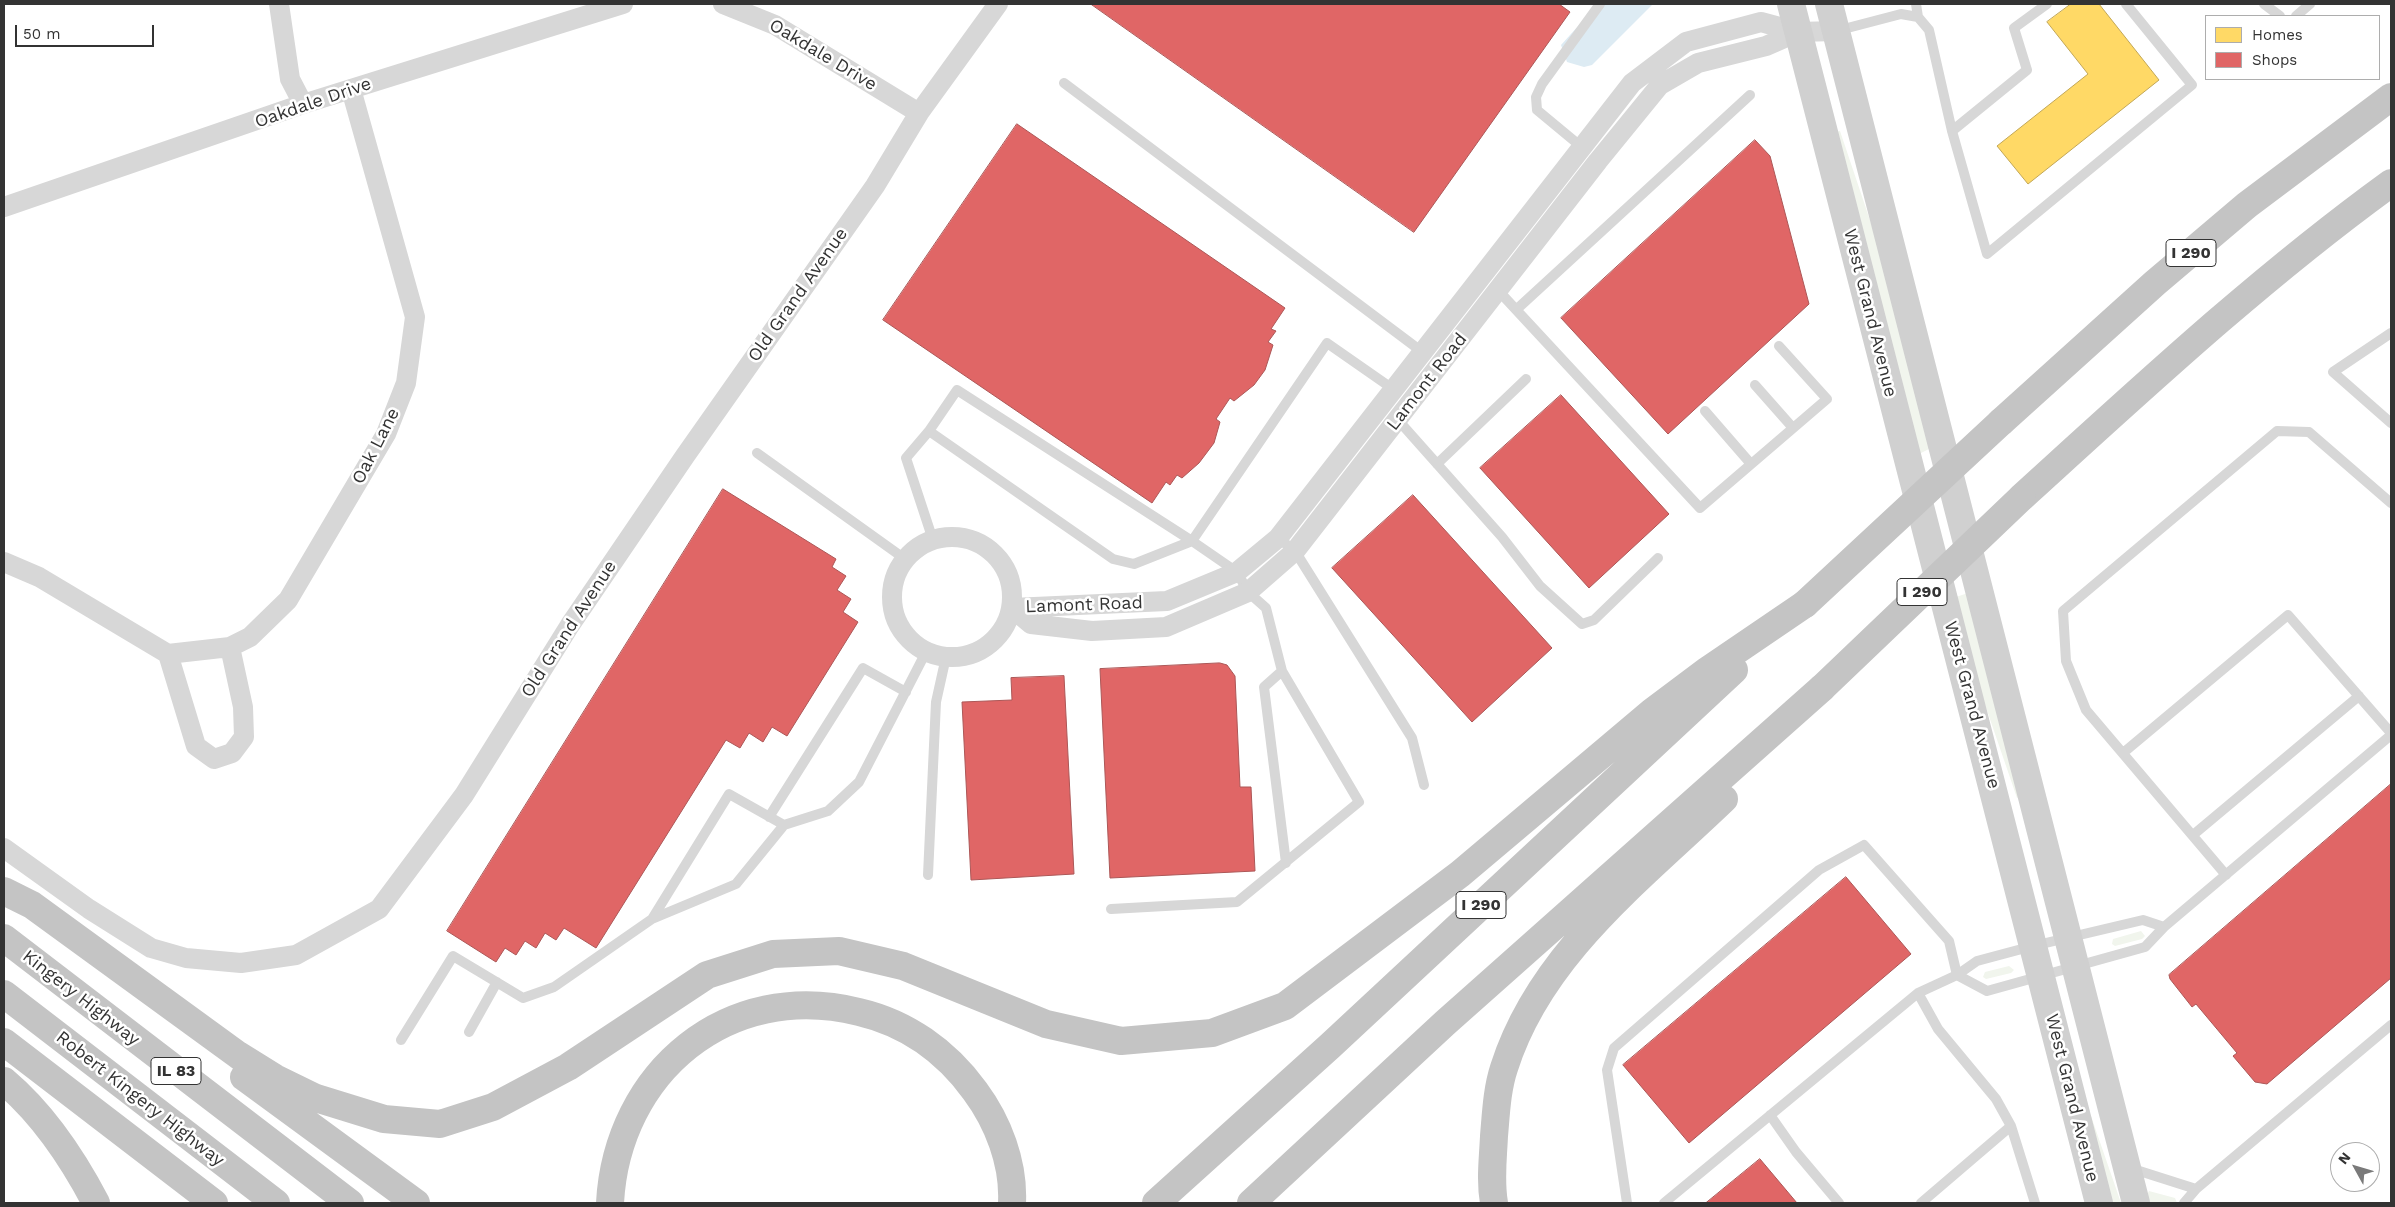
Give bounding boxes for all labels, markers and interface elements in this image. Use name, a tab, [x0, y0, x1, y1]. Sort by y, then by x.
street label: Oakdale Drive	[765, 14, 881, 96]
scale bar	[18, 15, 156, 47]
legend	[2205, 15, 2380, 80]
text: 50 m	[23, 25, 60, 43]
text: Homes	[2252, 26, 2303, 44]
text: Shops	[2252, 51, 2297, 69]
street label: Oakdale Drive	[252, 73, 374, 133]
street label: Old Grand Avenue	[744, 224, 852, 366]
street label: West Grand Avenue	[1839, 227, 1901, 399]
road number: I 290	[2166, 240, 2216, 266]
street label: Lamont Road	[1382, 329, 1472, 435]
street label: Oak Lane	[348, 404, 404, 488]
street label: Old Grand Avenue	[517, 556, 621, 702]
road number: I 290	[1897, 578, 1947, 606]
street label: Lamont Road	[1025, 592, 1143, 618]
street label: West Grand Avenue	[1939, 619, 2005, 791]
road number: I 290	[1456, 892, 1506, 918]
street label: Kingery Highway	[18, 946, 144, 1050]
street label: West Grand Avenue	[2041, 1012, 2103, 1184]
street label: Robert Kingery Highway	[52, 1027, 228, 1171]
road number: IL 83	[151, 1058, 201, 1084]
north arrow	[2330, 1142, 2380, 1192]
text: N	[2335, 1149, 2354, 1167]

